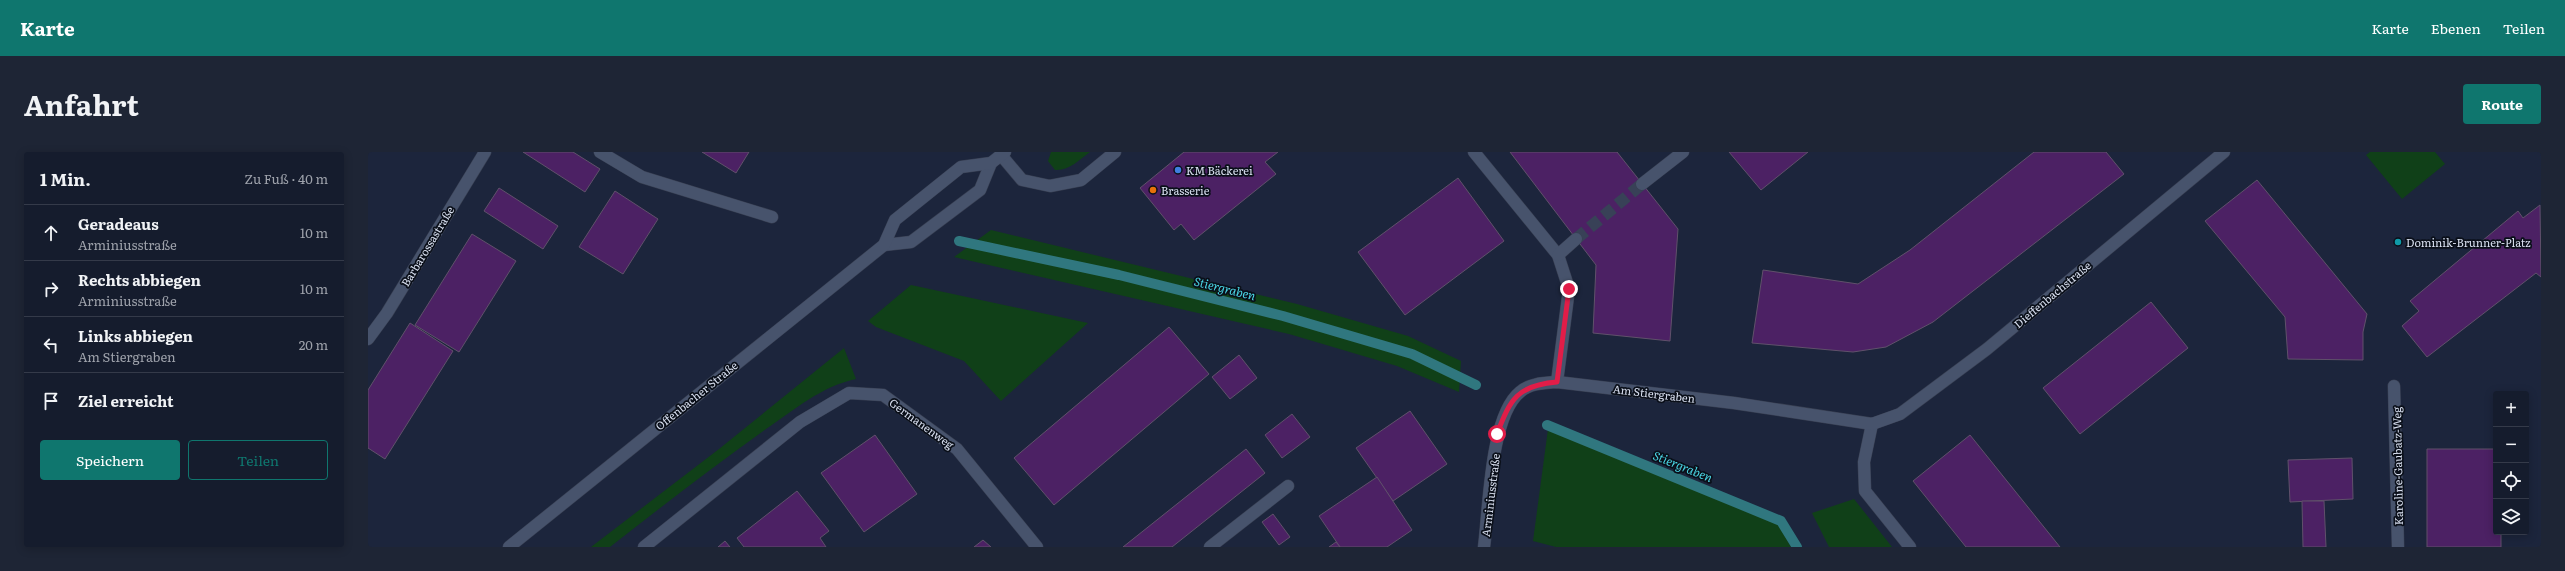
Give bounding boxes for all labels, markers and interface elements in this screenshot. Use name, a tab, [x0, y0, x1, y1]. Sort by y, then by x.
text: Karte	[20, 14, 75, 42]
text: Karte	[2372, 18, 2409, 38]
text: Ebenen	[2431, 18, 2481, 38]
text: Teilen	[2503, 18, 2545, 38]
text: Anfahrt	[24, 83, 139, 125]
button: Route	[2463, 84, 2541, 124]
place label: KM Bäckerei	[1186, 162, 1253, 178]
marker: KM Bäckerei	[1173, 165, 1183, 175]
text: 1 Min.	[40, 166, 91, 191]
text: Zu Fuß · 40 m	[245, 169, 328, 188]
place label: Brasserie	[1161, 182, 1210, 198]
marker: Brasserie	[1148, 185, 1158, 195]
street label: Barbarossastraße	[397, 203, 457, 289]
text: Geradeaus	[78, 212, 159, 235]
icon: ahead	[40, 222, 62, 244]
text: 10 m	[300, 223, 328, 242]
place label: Dominik-Brunner-Platz	[2406, 234, 2531, 250]
text: Arminiusstraße	[78, 235, 177, 254]
marker: Dominik-Brunner-Platz	[2393, 237, 2403, 247]
street label: Dieffenbachstraße	[2010, 257, 2094, 331]
text: Rechts abbiegen	[78, 268, 201, 291]
water label: Stiergraben	[1192, 272, 1258, 304]
icon: right	[40, 278, 62, 300]
text: 10 m	[300, 279, 328, 298]
route end	[1560, 280, 1578, 298]
text: Arminiusstraße	[78, 291, 177, 310]
text: Links abbiegen	[78, 324, 193, 347]
icon: left	[40, 334, 62, 356]
text: 20 m	[299, 335, 328, 354]
text: Am Stiergraben	[78, 347, 176, 366]
street label: Offenbacher Straße	[651, 357, 741, 433]
street label: Am Stiergraben	[1612, 380, 1696, 406]
text: Ziel erreicht	[78, 389, 173, 412]
icon: arrive	[40, 390, 62, 412]
map controls	[2493, 391, 2529, 535]
button: +	[2493, 391, 2529, 427]
street label: Germanenweg	[886, 394, 958, 452]
street label: Karoline-Gaubatz-Weg	[2388, 406, 2406, 525]
route start	[1488, 425, 1506, 443]
button: −	[2493, 427, 2529, 463]
button: Speichern	[40, 440, 180, 480]
button: Teilen	[188, 440, 328, 480]
water label: Stiergraben	[1651, 446, 1715, 486]
street label: Arminiusstraße	[1477, 452, 1503, 537]
button: locate	[2493, 463, 2529, 499]
button: layers	[2493, 499, 2529, 535]

